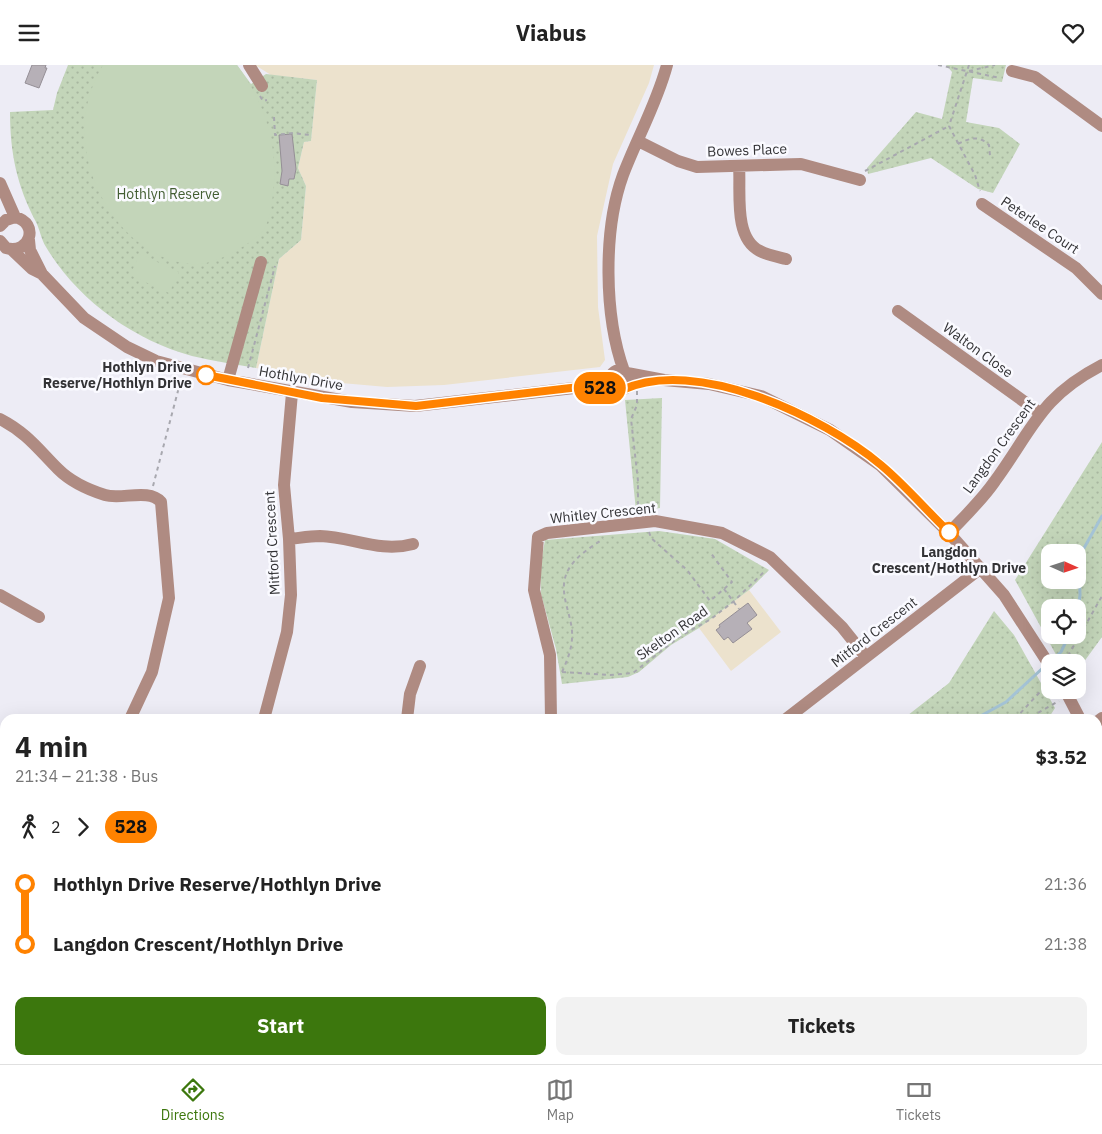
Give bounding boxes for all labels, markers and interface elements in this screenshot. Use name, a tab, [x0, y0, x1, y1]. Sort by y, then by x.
text: Viabus	[516, 18, 586, 47]
icon: menu	[15, 19, 43, 47]
icon: heart	[1059, 19, 1087, 47]
street label: Bowes Place	[707, 140, 788, 160]
park label: Hothlyn Reserve	[116, 185, 220, 203]
street label: Peterlee Court	[997, 192, 1083, 258]
street label: Walton Close	[939, 319, 1017, 382]
place label: Hothlyn Drive Reserve/Hothlyn Drive	[43, 358, 192, 392]
street label: Hothlyn Drive	[258, 362, 345, 394]
marker: Hothlyn Drive Reserve/Hothlyn Drive	[196, 365, 216, 385]
line badge: 528	[571, 372, 629, 404]
text: 528	[584, 376, 616, 399]
street label: Langdon Crescent	[959, 395, 1039, 497]
street label: Mitford Crescent	[260, 490, 284, 596]
street label: Whitley Crescent	[549, 498, 657, 528]
marker: Langdon Crescent/Hothlyn Drive	[939, 522, 959, 542]
place label: Langdon Crescent/Hothlyn Drive	[872, 543, 1026, 577]
north arrow	[1041, 544, 1086, 589]
map controls	[1041, 544, 1086, 699]
street label: Mitford Crescent	[827, 593, 921, 671]
button: locate	[1041, 599, 1086, 644]
street label: Skelton Road	[633, 602, 711, 664]
button: layers	[1041, 654, 1086, 699]
text: 4 min	[15, 728, 88, 765]
text: $3.52	[1035, 745, 1087, 769]
text: 21:34 – 21:38 · Bus	[15, 766, 158, 786]
icon: walk	[15, 813, 43, 841]
icon: forward	[69, 813, 97, 841]
text: 528	[115, 815, 147, 838]
text: 2	[51, 817, 61, 837]
text: Hothlyn Drive Reserve/Hothlyn Drive	[53, 872, 382, 896]
text: 21:36	[1044, 874, 1087, 894]
text: Langdon Crescent/Hothlyn Drive	[53, 932, 343, 956]
text: 21:38	[1044, 934, 1087, 954]
button: Start	[15, 997, 546, 1055]
button: Tickets	[556, 997, 1087, 1055]
tab: Directions	[161, 1076, 225, 1124]
tab: Map	[546, 1076, 574, 1124]
tab: Tickets	[896, 1076, 941, 1124]

